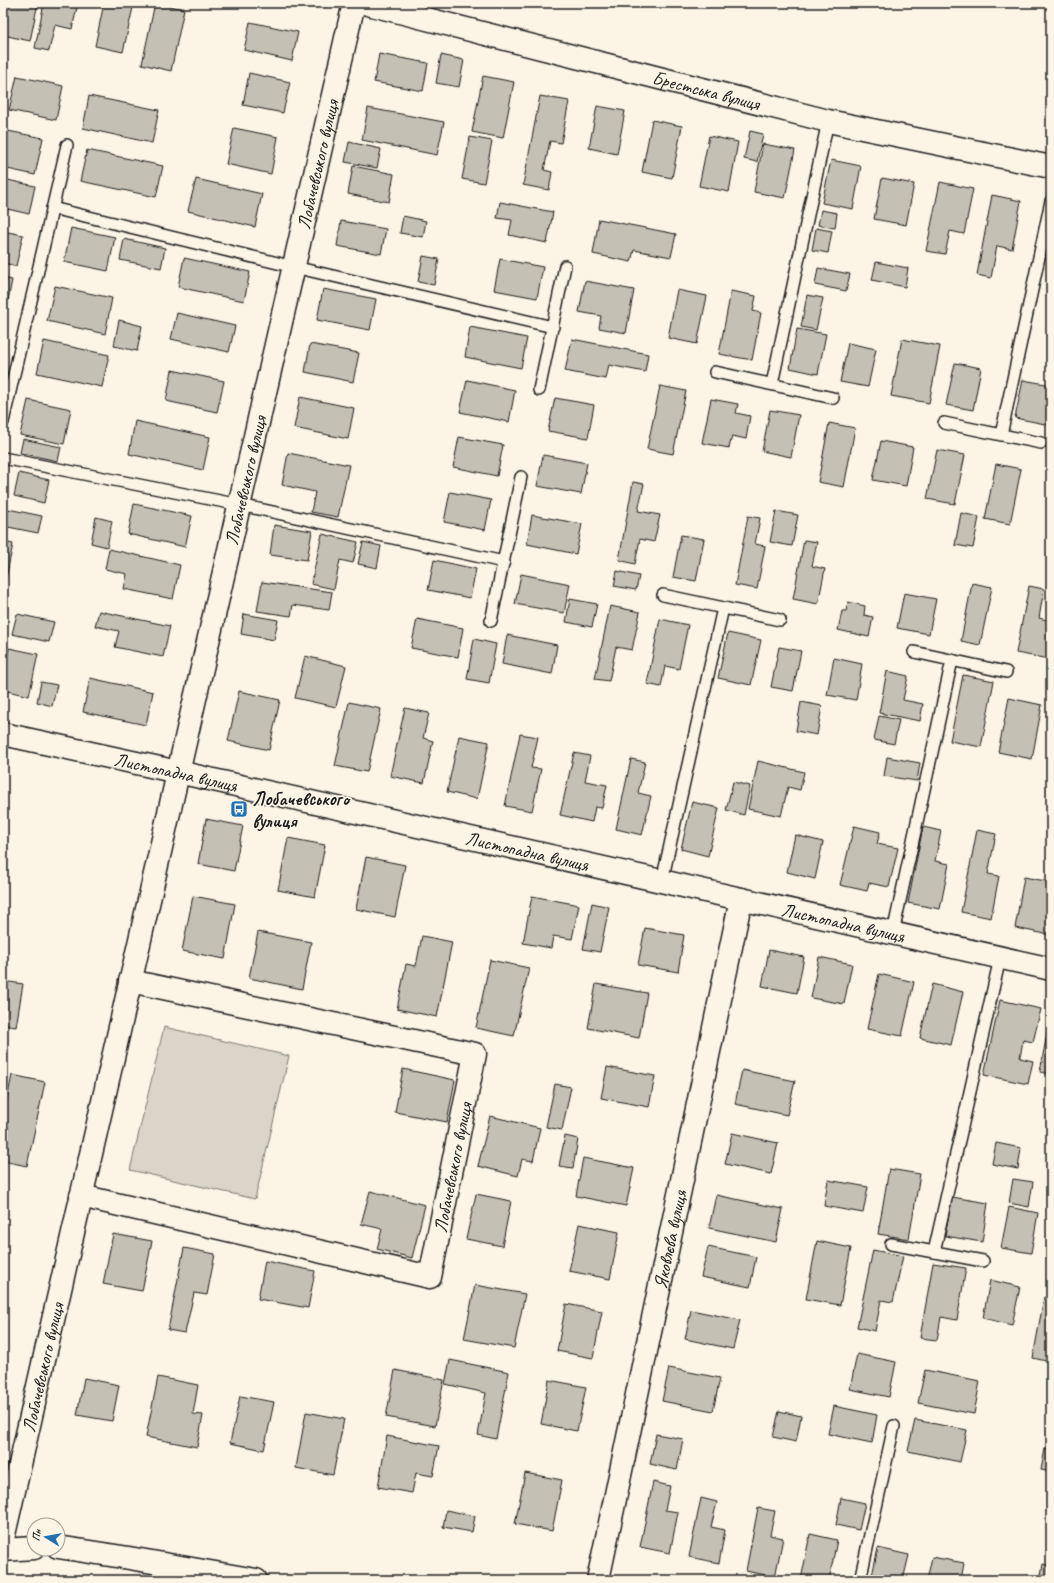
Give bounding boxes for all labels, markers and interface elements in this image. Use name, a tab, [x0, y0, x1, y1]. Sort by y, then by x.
street label: Брестська вулиця	[650, 66, 764, 117]
street label: Лобачевського вулиця	[292, 96, 345, 232]
street label: Лобачевського вулиця	[220, 412, 273, 547]
street label: Листопадна вулиця	[112, 748, 241, 798]
place label: Лобачевського вулиця	[252, 787, 351, 833]
bus stop icon: Лобачевського вулиця	[229, 799, 249, 819]
street label: Листопадна вулиця	[463, 826, 592, 877]
street label: Листопадна вулиця	[779, 898, 908, 949]
street label: Лобачевського вулиця	[428, 1099, 478, 1235]
street label: Яковлєва вулиця	[648, 1187, 693, 1291]
street label: Лобачевського вулиця	[17, 1299, 70, 1435]
north arrow	[26, 1517, 66, 1557]
text: Пн	[28, 1527, 44, 1542]

